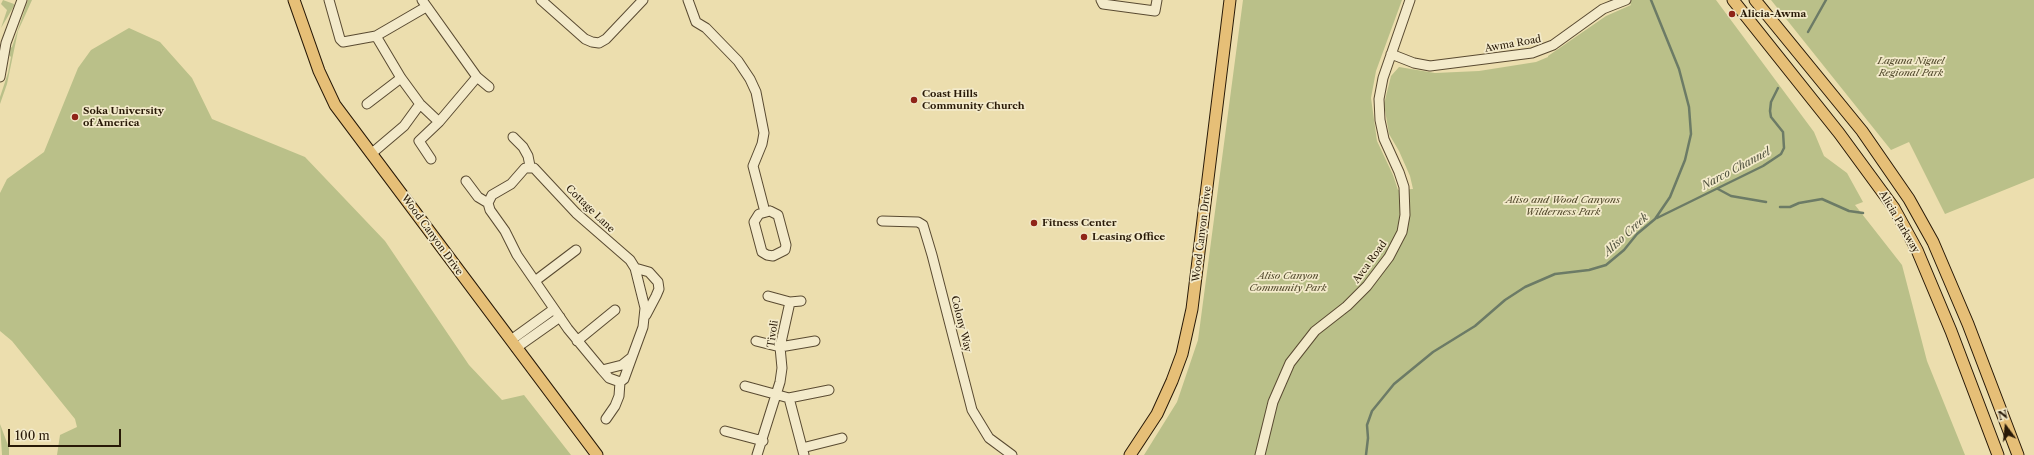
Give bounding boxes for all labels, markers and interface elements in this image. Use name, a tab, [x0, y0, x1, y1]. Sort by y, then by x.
place label: Alicia-Awma	[1740, 8, 1806, 20]
marker: Alicia-Awma	[1727, 9, 1737, 19]
street label: Awma Road	[1484, 33, 1542, 55]
park label: Laguna Niguel Regional Park	[1877, 55, 1945, 78]
place label: Coast Hills Community Church	[922, 88, 1025, 112]
marker: Coast Hills Community Church	[909, 95, 919, 105]
place label: Soka University of America	[83, 105, 164, 128]
marker: Soka University of America	[70, 112, 80, 122]
water label: Narco Channel	[1699, 145, 1773, 193]
street label: Cottage Lane	[563, 183, 617, 235]
street label: Wood Canyon Drive	[1190, 185, 1214, 283]
street label: Alicia Parkway	[1876, 189, 1922, 255]
street label: Wood Canyon Drive	[399, 192, 465, 278]
park label: Aliso and Wood Canyons Wilderness Park	[1506, 194, 1620, 218]
water label: Aliso Creek	[1601, 211, 1651, 259]
place label: Fitness Center	[1042, 217, 1117, 229]
marker: Fitness Center	[1029, 218, 1039, 228]
place label: Leasing Office	[1092, 231, 1165, 243]
marker: Leasing Office	[1079, 232, 1089, 242]
street label: Avca Road	[1350, 238, 1390, 286]
park label: Aliso Canyon Community Park	[1249, 270, 1327, 294]
street label: Colony Way	[948, 294, 974, 354]
street label: Tivoli	[765, 320, 781, 348]
north arrow	[1986, 407, 2026, 447]
text: N	[1996, 407, 2009, 423]
scale bar	[10, 421, 123, 447]
text: 100 m	[15, 428, 50, 443]

